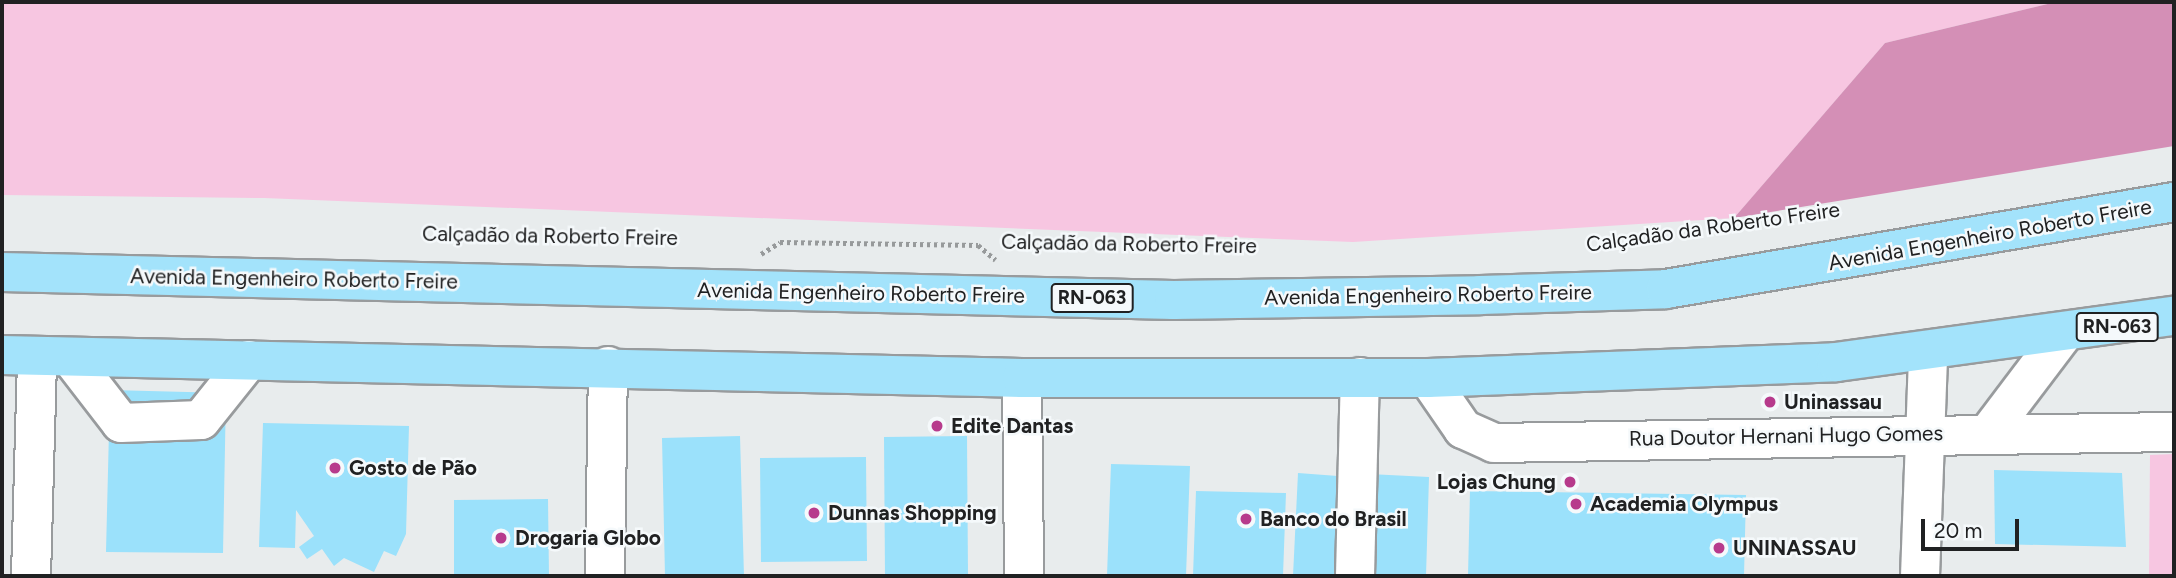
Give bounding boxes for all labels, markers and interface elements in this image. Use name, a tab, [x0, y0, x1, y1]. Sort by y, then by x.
street label: Avenida Engenheiro Roberto Freire	[1826, 194, 2154, 276]
street label: Calçadão da Roberto Freire	[1585, 197, 1841, 257]
street label: Calçadão da Roberto Freire	[422, 221, 678, 251]
street label: Calçadão da Roberto Freire	[1001, 229, 1257, 259]
street label: Avenida Engenheiro Roberto Freire	[130, 264, 458, 294]
street label: Avenida Engenheiro Roberto Freire	[697, 278, 1025, 308]
street label: Avenida Engenheiro Roberto Freire	[1264, 280, 1592, 310]
road number: RN-063	[1050, 282, 1134, 314]
road number: RN-063	[2075, 312, 2159, 342]
place label: Uninassau	[1784, 389, 1882, 415]
marker: Uninassau	[1762, 394, 1778, 410]
place label: Edite Dantas	[951, 413, 1073, 439]
marker: Edite Dantas	[929, 418, 945, 434]
street label: Rua Doutor Hernani Hugo Gomes	[1629, 421, 1943, 451]
place label: Gosto de Pão	[349, 455, 477, 481]
marker: Gosto de Pão	[327, 460, 343, 476]
place label: Lojas Chung	[1437, 469, 1556, 495]
marker: Lojas Chung	[1562, 474, 1578, 490]
place label: Academia Olympus	[1590, 491, 1778, 517]
marker: Academia Olympus	[1568, 496, 1584, 512]
place label: Dunnas Shopping	[828, 500, 997, 526]
scale bar	[1924, 504, 2022, 548]
marker: Dunnas Shopping	[806, 505, 822, 521]
place label: Banco do Brasil	[1260, 506, 1407, 532]
marker: Banco do Brasil	[1238, 511, 1254, 527]
text: 20 m	[1934, 518, 1982, 543]
place label: Drogaria Globo	[515, 525, 661, 551]
marker: Drogaria Globo	[493, 530, 509, 546]
place label: UNINASSAU	[1733, 535, 1857, 561]
marker: UNINASSAU	[1711, 540, 1727, 556]

